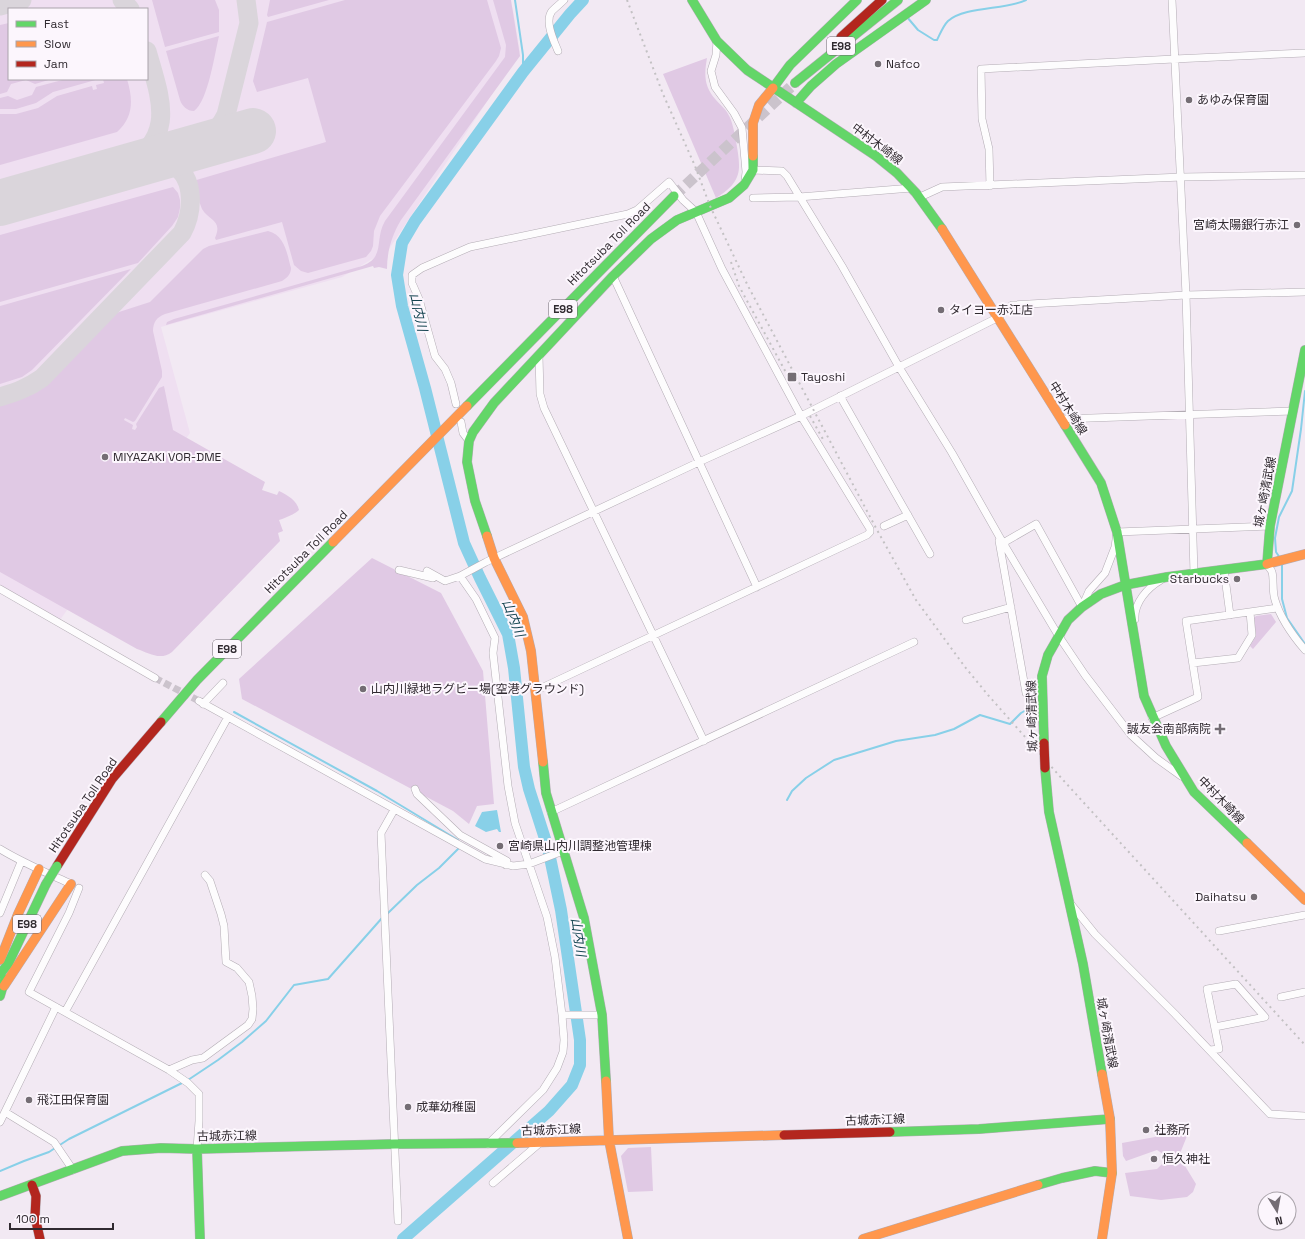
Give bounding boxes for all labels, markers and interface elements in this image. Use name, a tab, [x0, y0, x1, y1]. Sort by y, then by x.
legend	[8, 8, 148, 80]
text: Fast	[44, 16, 69, 32]
text: Slow	[44, 36, 71, 52]
road number: E98	[827, 37, 855, 55]
text: Jam	[44, 56, 68, 72]
place label: Nafco	[886, 56, 920, 72]
marker: Nafco	[873, 59, 883, 69]
place label: あゆみ保育園	[1197, 92, 1269, 108]
marker: あゆみ保育園	[1184, 95, 1194, 105]
street label: 中村木崎線	[848, 120, 906, 168]
street label: Hitotsuba Toll Road	[564, 199, 654, 289]
place label: 宮崎太陽銀行赤江	[1193, 217, 1289, 233]
marker: 宮崎太陽銀行赤江	[1292, 220, 1302, 230]
water label: 山内川	[406, 291, 432, 335]
road number: E98	[549, 300, 577, 318]
place label: タイヨー赤江店	[949, 302, 1033, 318]
marker: タイヨー赤江店	[936, 305, 946, 315]
place label: Tayoshi	[801, 369, 845, 385]
marker: Tayoshi	[786, 371, 798, 383]
street label: 中村木崎線	[1045, 378, 1091, 438]
place label: MIYAZAKI VOR-DME	[113, 449, 222, 465]
marker: MIYAZAKI VOR-DME	[100, 452, 110, 462]
street label: 城ヶ崎清武線	[1250, 455, 1280, 529]
street label: Hitotsuba Toll Road	[261, 507, 351, 597]
place label: Starbucks	[1170, 571, 1229, 587]
marker: Starbucks	[1232, 574, 1242, 584]
water label: 山内川	[498, 597, 529, 641]
road number: E98	[213, 640, 241, 658]
street label: 城ヶ崎清武線	[1023, 680, 1041, 752]
place label: 山内川緑地ラグビー場(空港グラウンド)	[371, 681, 584, 697]
marker: 山内川緑地ラグビー場(空港グラウンド)	[358, 684, 368, 694]
place label: 誠友会南部病院	[1127, 721, 1211, 737]
marker: 誠友会南部病院	[1214, 723, 1226, 735]
street label: Hitotsuba Toll Road	[45, 754, 121, 856]
street label: 中村木崎線	[1194, 773, 1248, 827]
place label: 宮崎県山内川調整池管理棟	[508, 838, 652, 854]
marker: 宮崎県山内川調整池管理棟	[495, 841, 505, 851]
place label: Daihatsu	[1195, 889, 1246, 905]
marker: Daihatsu	[1249, 892, 1259, 902]
road number: E98	[13, 915, 41, 933]
water label: 山内川	[567, 917, 590, 960]
street label: 城ヶ崎清武線	[1093, 996, 1121, 1070]
place label: 飛江田保育園	[37, 1092, 109, 1108]
marker: 飛江田保育園	[24, 1095, 34, 1105]
place label: 成華幼稚園	[416, 1099, 476, 1115]
marker: 成華幼稚園	[403, 1102, 413, 1112]
street label: 古城赤江線	[845, 1111, 905, 1129]
street label: 古城赤江線	[521, 1121, 581, 1139]
place label: 社務所	[1154, 1122, 1190, 1138]
marker: 社務所	[1141, 1125, 1151, 1135]
street label: 古城赤江線	[197, 1127, 257, 1145]
place label: 恒久神社	[1162, 1151, 1210, 1167]
marker: 恒久神社	[1149, 1154, 1159, 1164]
north arrow	[1257, 1191, 1297, 1231]
scale bar	[10, 1205, 113, 1231]
text: 100 m	[16, 1211, 50, 1227]
text: N	[1274, 1213, 1284, 1228]

